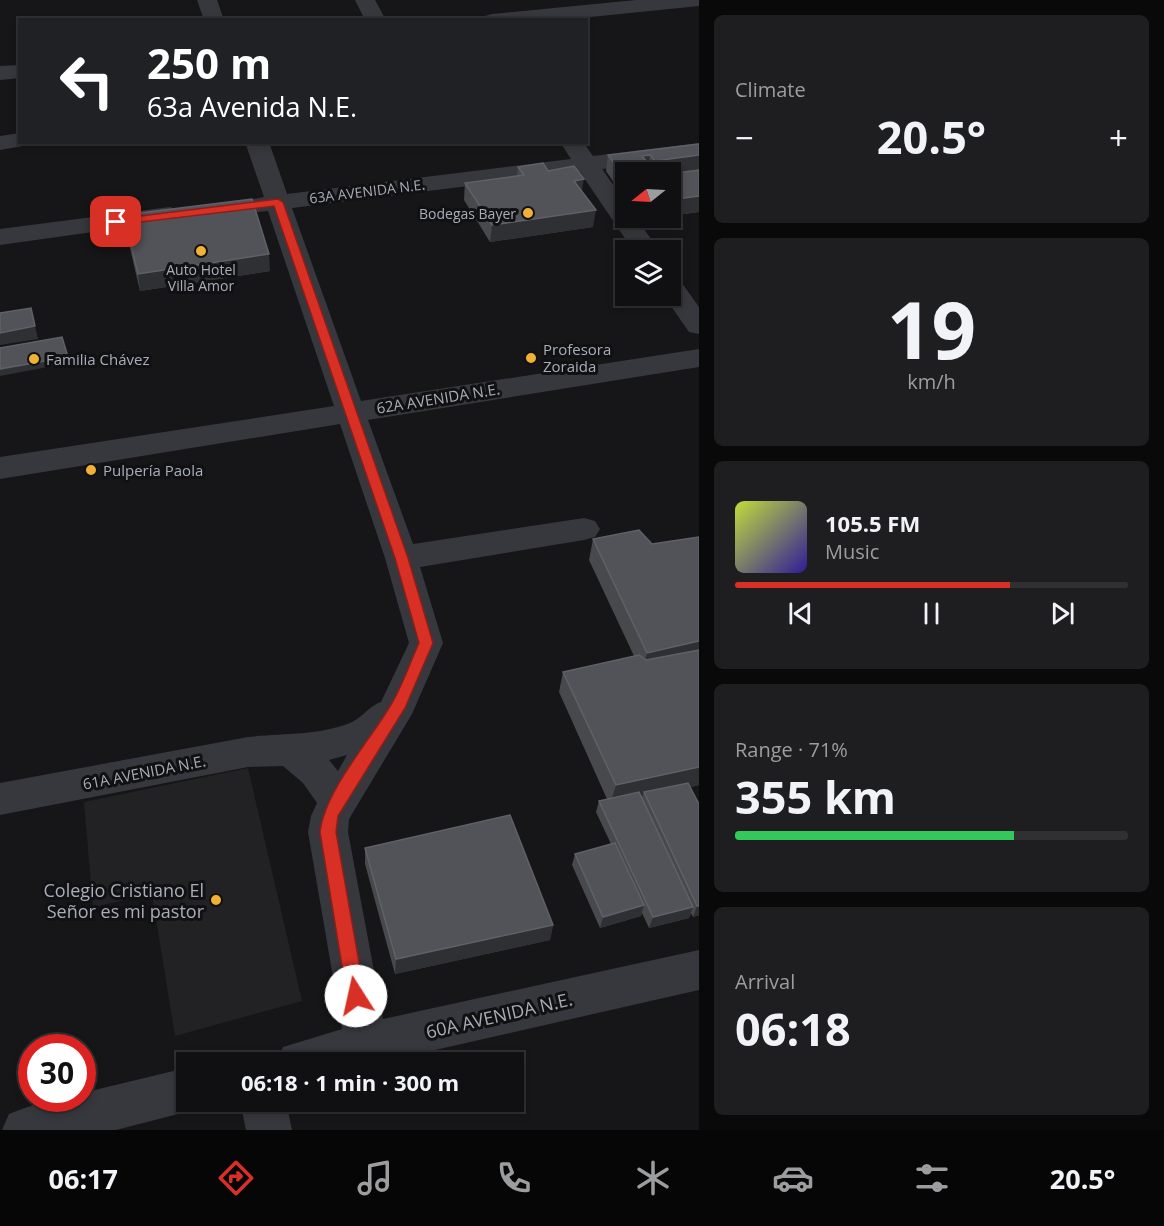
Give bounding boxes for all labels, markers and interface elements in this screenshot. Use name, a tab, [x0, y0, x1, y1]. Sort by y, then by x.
text: 250 m	[147, 34, 271, 91]
icon: left	[48, 42, 126, 120]
text: Climate	[735, 76, 806, 103]
text: 63a Avenida N.E.	[147, 88, 357, 125]
text: 20.5°	[877, 106, 986, 167]
text: −	[735, 115, 754, 160]
text: +	[1109, 115, 1128, 160]
north arrow	[615, 162, 681, 228]
map controls	[615, 162, 681, 306]
street label: 63A AVENIDA N.E.	[308, 174, 426, 208]
pin	[90, 196, 141, 247]
place label: Bodegas Bayer	[419, 204, 516, 223]
icon: arrive	[99, 205, 132, 238]
marker: Bodegas Bayer	[521, 206, 535, 220]
button: layers	[615, 240, 681, 306]
marker: Auto Hotel Villa Amor	[194, 244, 208, 258]
place label: Auto Hotel Villa Amor	[166, 260, 236, 295]
text: 19	[887, 276, 976, 382]
place label: Profesora Zoraida	[543, 339, 611, 376]
place label: Familia Chávez	[46, 349, 149, 369]
marker: Profesora Zoraida	[524, 351, 538, 365]
marker: Familia Chávez	[27, 352, 41, 366]
text: km/h	[907, 368, 956, 395]
street label: 62A AVENIDA N.E.	[375, 378, 501, 418]
place label: Pulpería Paola	[103, 460, 203, 480]
marker: Pulpería Paola	[84, 463, 98, 477]
text: 105.5 FM	[825, 508, 920, 538]
text: Music	[825, 538, 879, 565]
icon: previous	[784, 597, 817, 630]
icon: pause	[915, 597, 948, 630]
icon: next	[1046, 597, 1079, 630]
text: Range · 71%	[735, 736, 848, 763]
street label: 61A AVENIDA N.E.	[81, 750, 207, 794]
text: 355 km	[735, 766, 896, 827]
place label: Colegio Cristiano El Señor es mi pastor	[43, 878, 205, 923]
marker: Colegio Cristiano El Señor es mi pastor	[209, 893, 223, 907]
position arrow	[324, 964, 388, 1028]
text: Arrival	[735, 968, 795, 995]
street label: 60A AVENIDA N.E.	[423, 986, 575, 1044]
text: 06:18	[735, 998, 851, 1059]
speed limit sign: 30	[18, 1034, 96, 1112]
text: 06:18 · 1 min · 300 m	[241, 1067, 459, 1097]
icon: directions	[215, 1157, 257, 1199]
icon: music	[354, 1157, 396, 1199]
icon: phone	[493, 1157, 535, 1199]
icon: climate	[632, 1157, 674, 1199]
icon: car	[772, 1157, 814, 1199]
icon: filters	[911, 1157, 953, 1199]
text: 06:17	[49, 1160, 118, 1197]
text: 20.5°	[1050, 1160, 1115, 1197]

